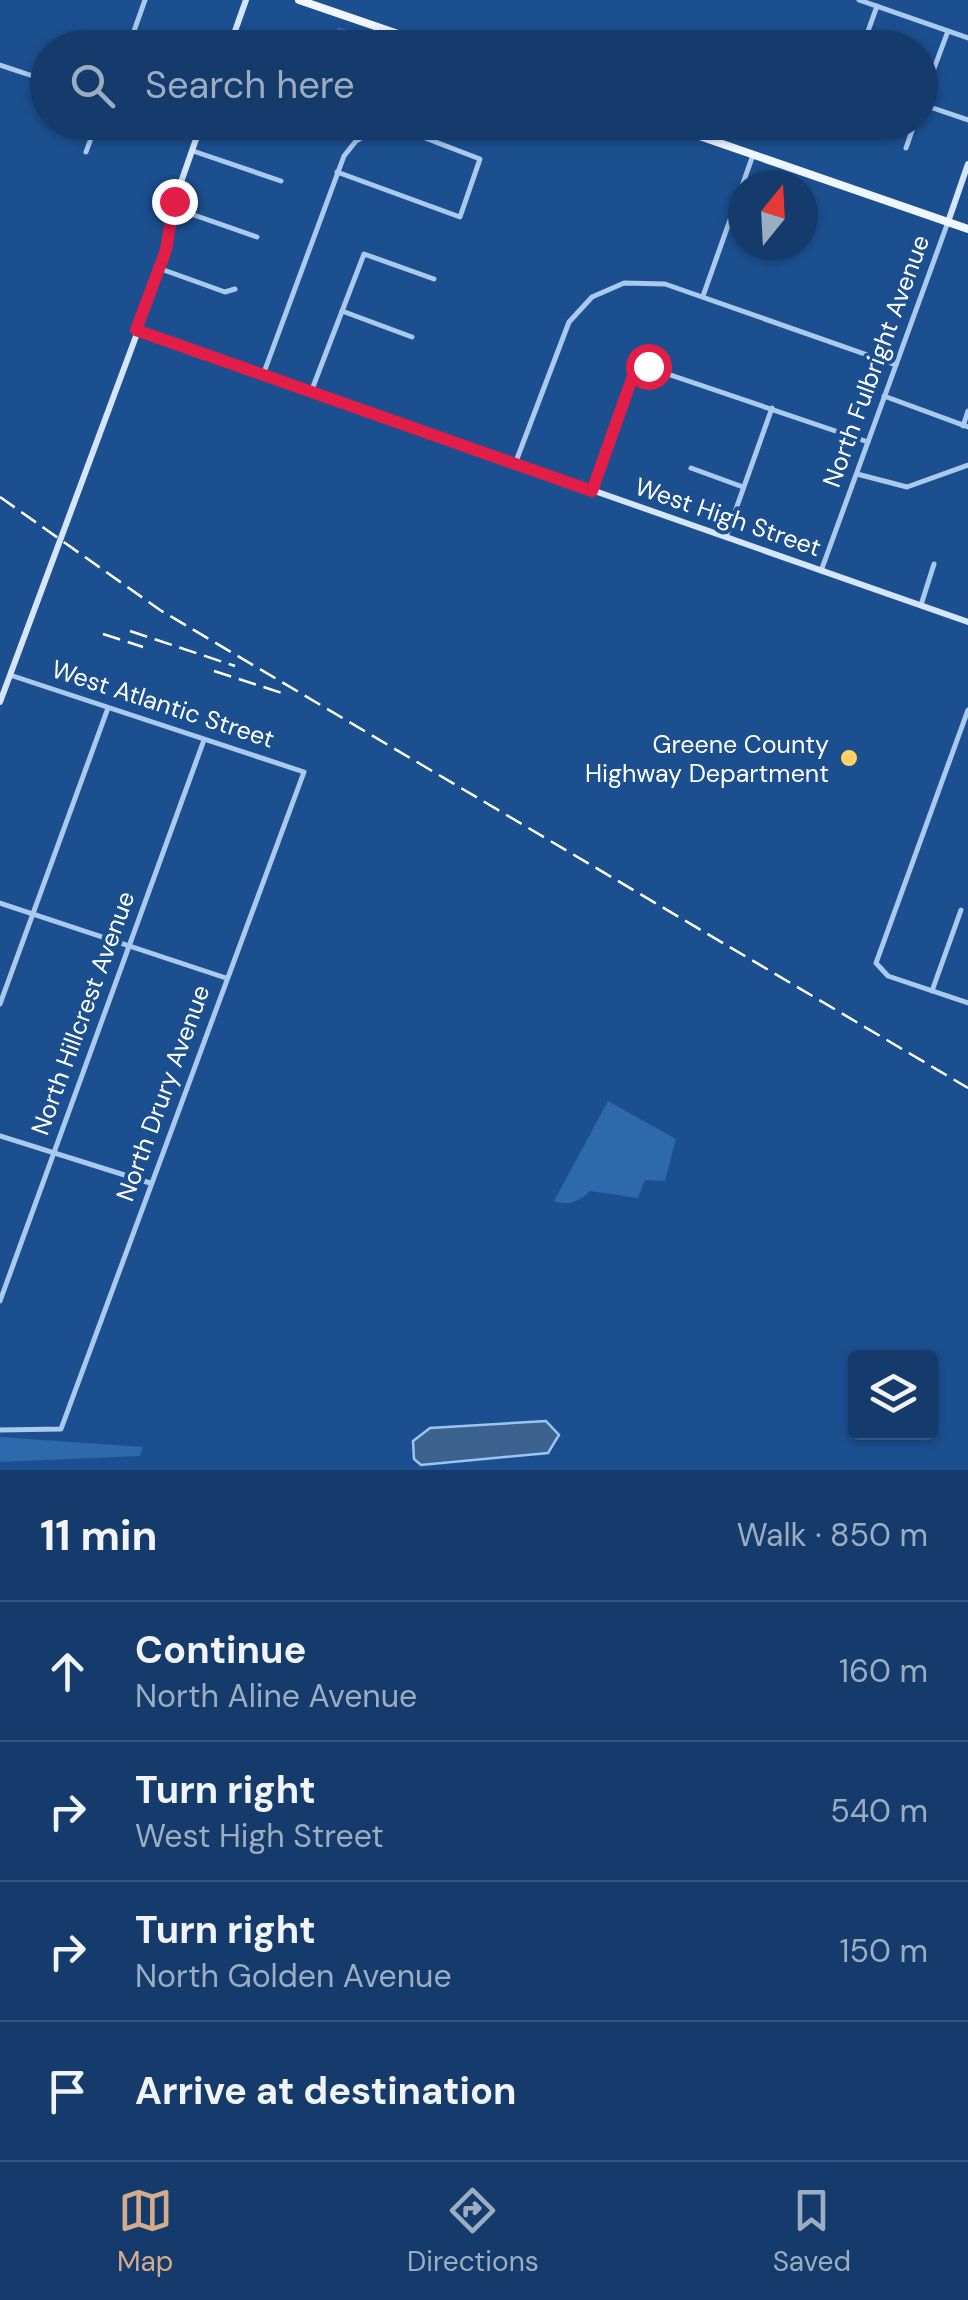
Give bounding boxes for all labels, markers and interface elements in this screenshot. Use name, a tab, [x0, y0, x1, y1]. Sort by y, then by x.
search box	[30, 30, 938, 140]
icon: search	[65, 58, 120, 113]
text: Search here	[145, 60, 355, 110]
north arrow	[728, 170, 818, 260]
route end	[152, 179, 198, 225]
street label: North Fulbright Avenue	[815, 230, 937, 492]
route start	[626, 344, 672, 390]
street label: West High Street	[631, 470, 825, 564]
street label: West Atlantic Street	[48, 652, 278, 756]
place label: Greene County Highway Department	[585, 728, 829, 790]
marker: Greene County Highway Department	[838, 747, 860, 769]
street label: North Hillcrest Avenue	[24, 887, 142, 1139]
street label: North Drury Avenue	[109, 980, 217, 1206]
map controls	[848, 1350, 938, 1440]
button: layers	[848, 1350, 938, 1440]
text: 11 min	[40, 1508, 157, 1563]
text: Walk · 850 m	[737, 1514, 928, 1556]
text: Continue	[135, 1625, 306, 1675]
icon: ahead	[40, 1644, 95, 1699]
text: 160 m	[839, 1650, 928, 1692]
text: North Aline Avenue	[135, 1675, 417, 1717]
text: Turn right	[135, 1765, 316, 1815]
icon: right	[40, 1784, 95, 1839]
text: 540 m	[830, 1790, 928, 1832]
text: West High Street	[135, 1815, 384, 1857]
text: Turn right	[135, 1905, 316, 1955]
icon: right	[40, 1924, 95, 1979]
text: 150 m	[840, 1930, 928, 1972]
text: North Golden Avenue	[135, 1955, 452, 1997]
icon: arrive	[40, 2064, 95, 2119]
text: Arrive at destination	[135, 2066, 517, 2116]
tab: Map	[117, 2183, 173, 2280]
tab: Directions	[407, 2183, 539, 2280]
tab: Saved	[773, 2183, 851, 2280]

